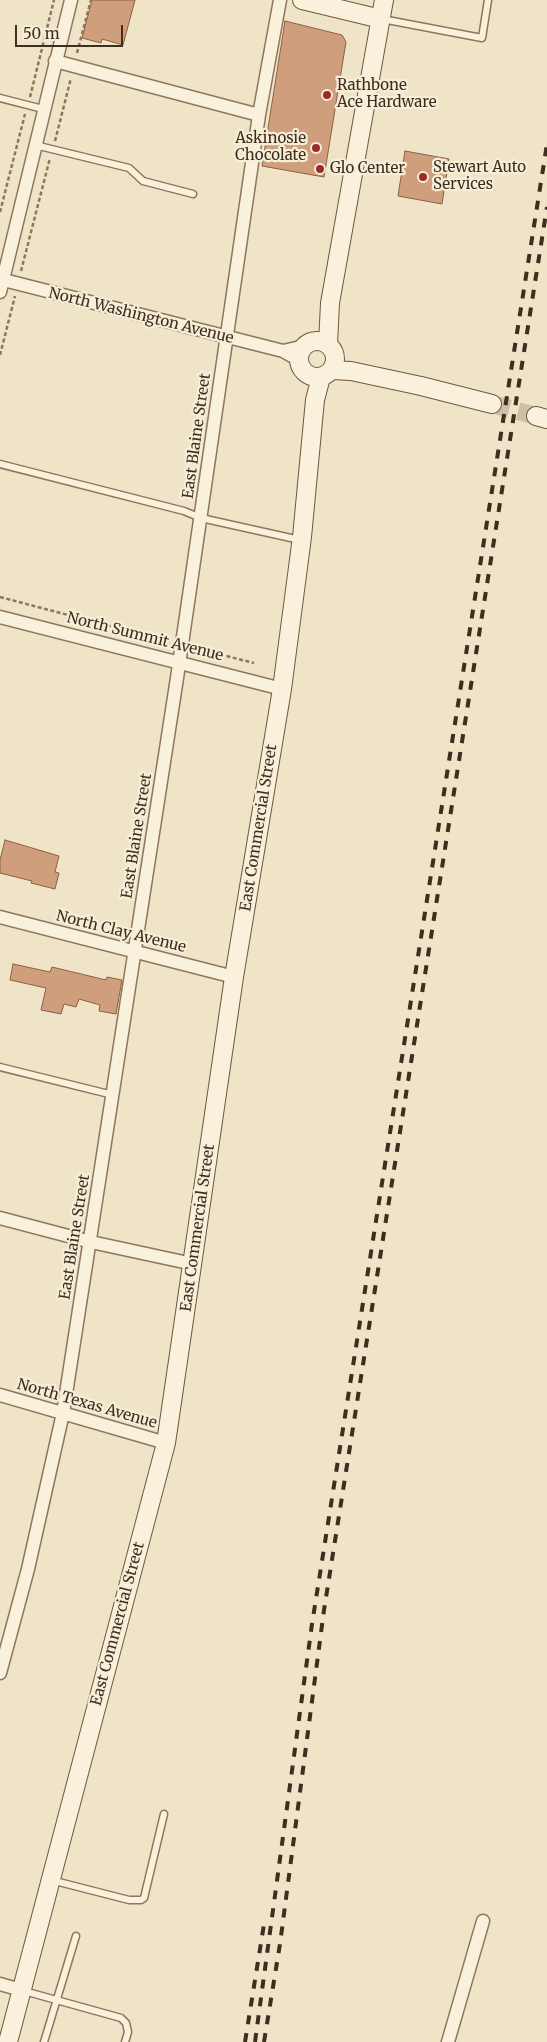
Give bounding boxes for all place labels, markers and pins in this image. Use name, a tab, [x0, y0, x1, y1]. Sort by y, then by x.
place label: Rathbone Ace Hardware	[337, 77, 436, 112]
marker: Rathbone Ace Hardware	[321, 89, 333, 101]
place label: Askinosie Chocolate	[235, 130, 306, 165]
marker: Askinosie Chocolate	[310, 142, 322, 154]
place label: Stewart Auto Services	[433, 159, 526, 194]
place label: Glo Center	[330, 160, 405, 178]
marker: Glo Center	[314, 163, 326, 175]
marker: Stewart Auto Services	[417, 171, 429, 183]

